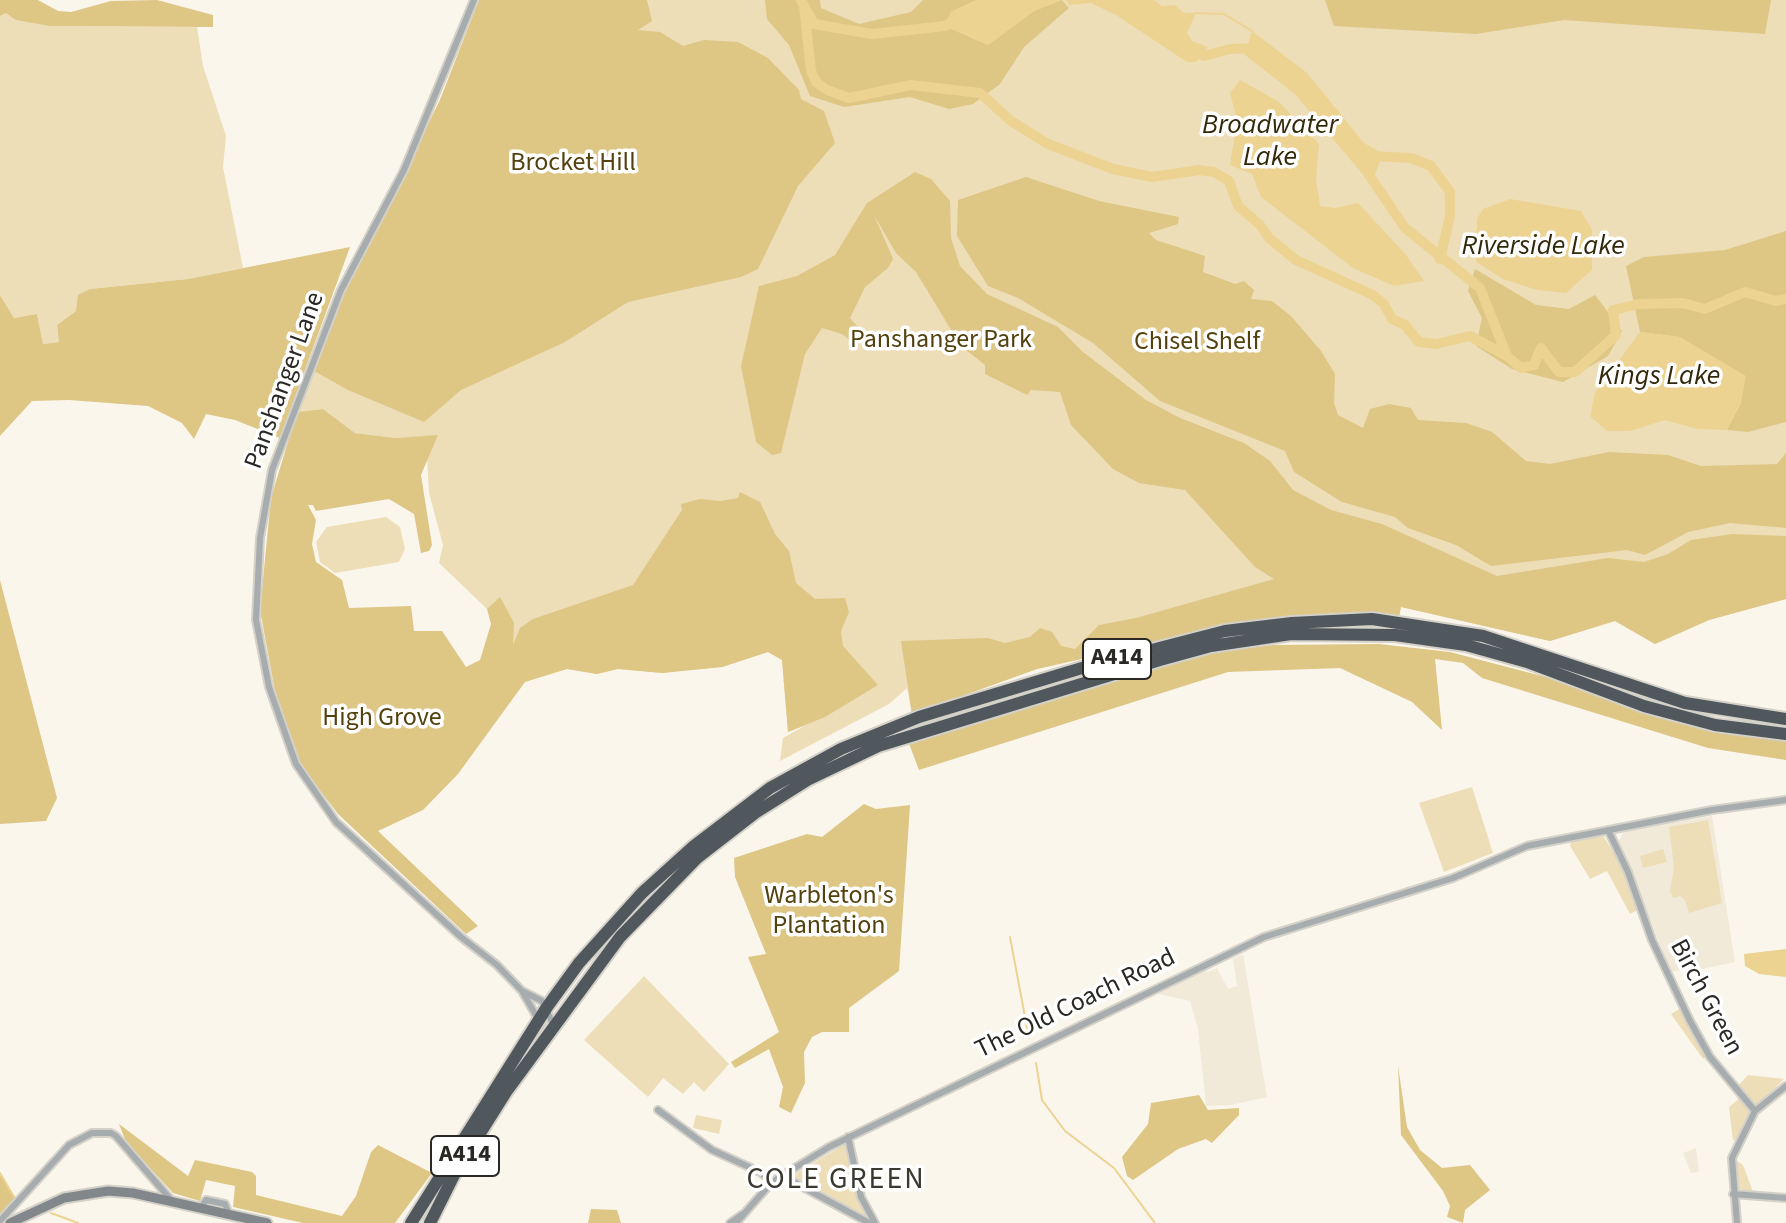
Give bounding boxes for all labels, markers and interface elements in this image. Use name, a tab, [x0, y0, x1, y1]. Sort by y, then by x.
water label: Broadwater Lake	[1202, 110, 1338, 176]
park label: Brocket Hill	[510, 148, 636, 180]
water label: Riverside Lake	[1461, 231, 1625, 265]
street label: Panshanger Lane	[240, 288, 332, 474]
park label: Panshanger Park	[850, 325, 1032, 357]
park label: Chisel Shelf	[1134, 327, 1260, 359]
water label: Kings Lake	[1598, 361, 1720, 395]
road number: A414	[1083, 639, 1151, 679]
park label: High Grove	[322, 703, 442, 735]
park label: Warbleton's Plantation	[764, 881, 894, 942]
street label: Birch Green	[1662, 935, 1748, 1061]
street label: The Old Coach Road	[971, 943, 1181, 1067]
road number: A414	[431, 1136, 499, 1176]
district label: COLE GREEN	[746, 1163, 926, 1199]

